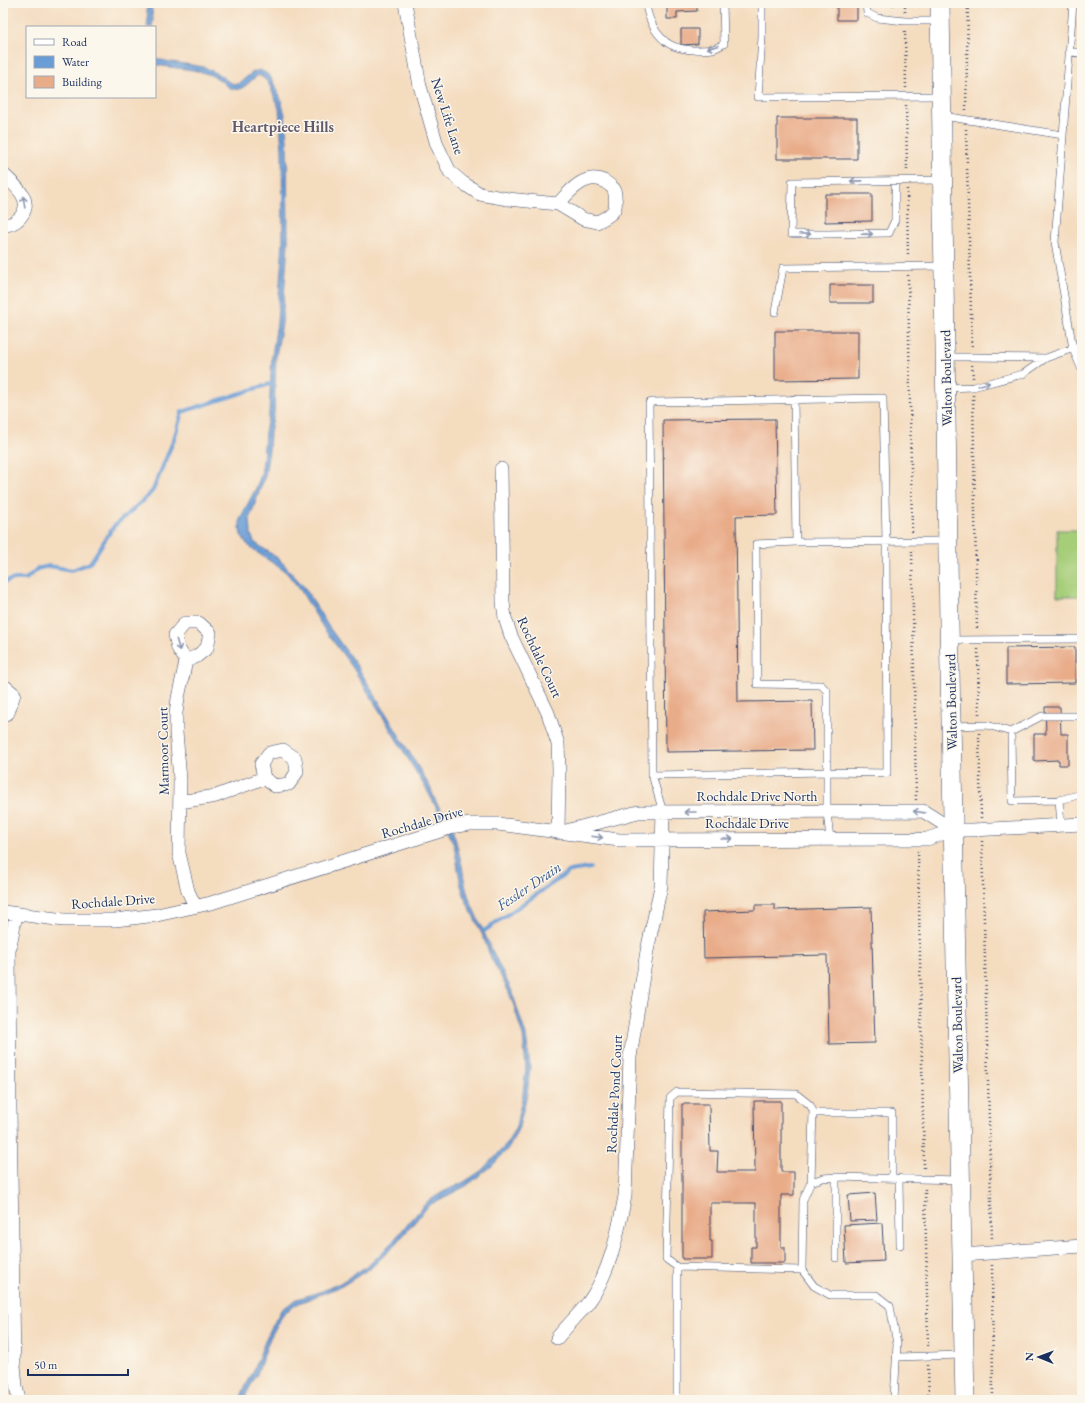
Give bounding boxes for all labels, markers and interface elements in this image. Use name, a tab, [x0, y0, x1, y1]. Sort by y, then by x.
legend	[26, 26, 156, 98]
text: Road	[62, 34, 88, 50]
one-way arrow	[706, 44, 719, 52]
text: Water	[62, 54, 89, 70]
text: Building	[62, 74, 103, 90]
street label: New Life Lane	[427, 75, 469, 157]
district label: Heartpiece Hills	[232, 117, 334, 136]
one-way arrow	[850, 177, 863, 185]
one-way arrow	[20, 196, 28, 209]
one-way arrow	[798, 230, 811, 238]
one-way arrow	[860, 230, 873, 238]
street label: Walton Boulevard	[936, 329, 956, 426]
one-way arrow	[978, 380, 991, 387]
street label: Rochdale Court	[513, 614, 567, 701]
one-way arrow	[175, 639, 182, 652]
street label: Walton Boulevard	[941, 653, 961, 750]
street label: Marmoor Court	[153, 706, 173, 795]
street label: Rochdale Drive North	[696, 787, 818, 805]
street label: Rochdale Drive	[379, 802, 465, 842]
one-way arrow	[684, 808, 697, 816]
one-way arrow	[913, 808, 926, 816]
street label: Rochdale Drive	[705, 814, 790, 832]
one-way arrow	[590, 834, 603, 841]
one-way arrow	[720, 835, 733, 843]
water label: Fessler Drain	[492, 857, 565, 915]
street label: Rochdale Drive	[70, 889, 156, 913]
street label: Walton Boulevard	[947, 976, 967, 1073]
street label: Rochdale Pond Court	[602, 1034, 626, 1154]
north arrow	[1019, 1337, 1059, 1377]
scale bar	[28, 1351, 128, 1377]
text: N	[1022, 1352, 1036, 1361]
text: 50 m	[34, 1357, 58, 1373]

